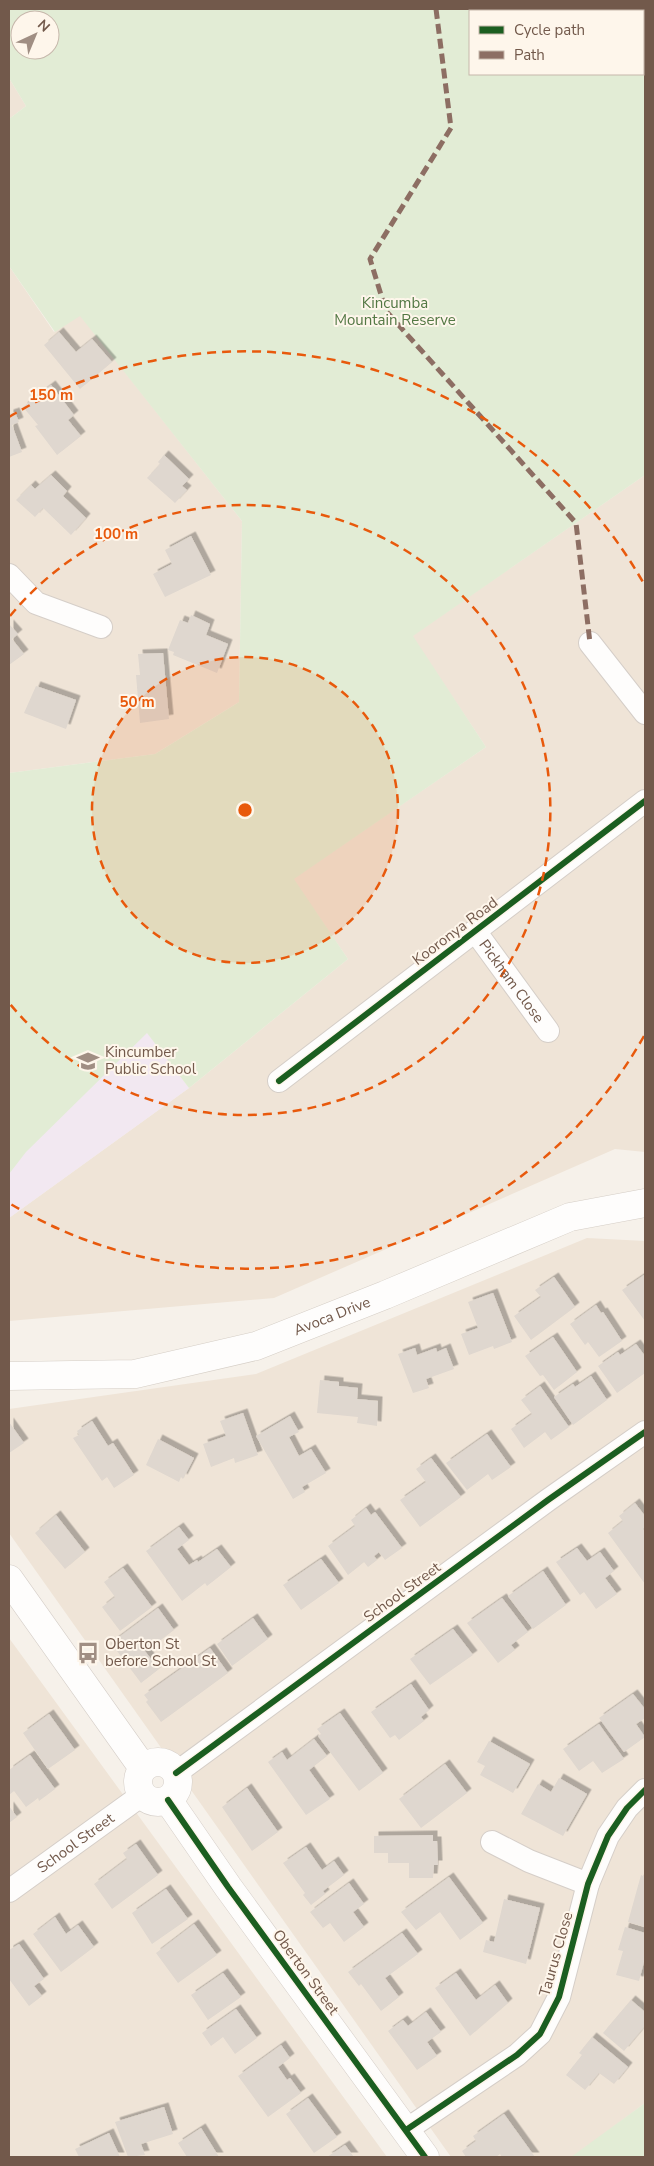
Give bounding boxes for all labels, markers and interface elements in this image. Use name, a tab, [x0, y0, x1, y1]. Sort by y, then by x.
north arrow	[10, 10, 60, 60]
legend	[469, 10, 644, 75]
text: N	[33, 16, 54, 36]
text: Cycle path	[514, 20, 585, 40]
text: Path	[514, 45, 545, 65]
park label: Kincumba Mountain Reserve	[334, 293, 456, 330]
text: 150 m	[29, 385, 73, 405]
text: 100 m	[94, 524, 138, 544]
text: 50 m	[119, 692, 155, 712]
centre of rings	[236, 801, 254, 819]
street label: Kooronya Road	[408, 892, 502, 970]
street label: Pickham Close	[474, 935, 549, 1027]
place label: Kincumber Public School	[105, 1042, 197, 1079]
school or university icon: Kincumber Public School	[75, 1048, 101, 1074]
street label: Avoca Drive	[291, 1292, 373, 1340]
street label: School Street	[359, 1557, 445, 1627]
place label: Oberton St before School St	[105, 1634, 217, 1671]
bus stop icon: Oberton St before School St	[75, 1640, 101, 1666]
street label: School Street	[33, 1808, 119, 1878]
street label: Taurus Close	[534, 1909, 578, 1999]
street label: Oberton Street	[268, 1925, 344, 2019]

